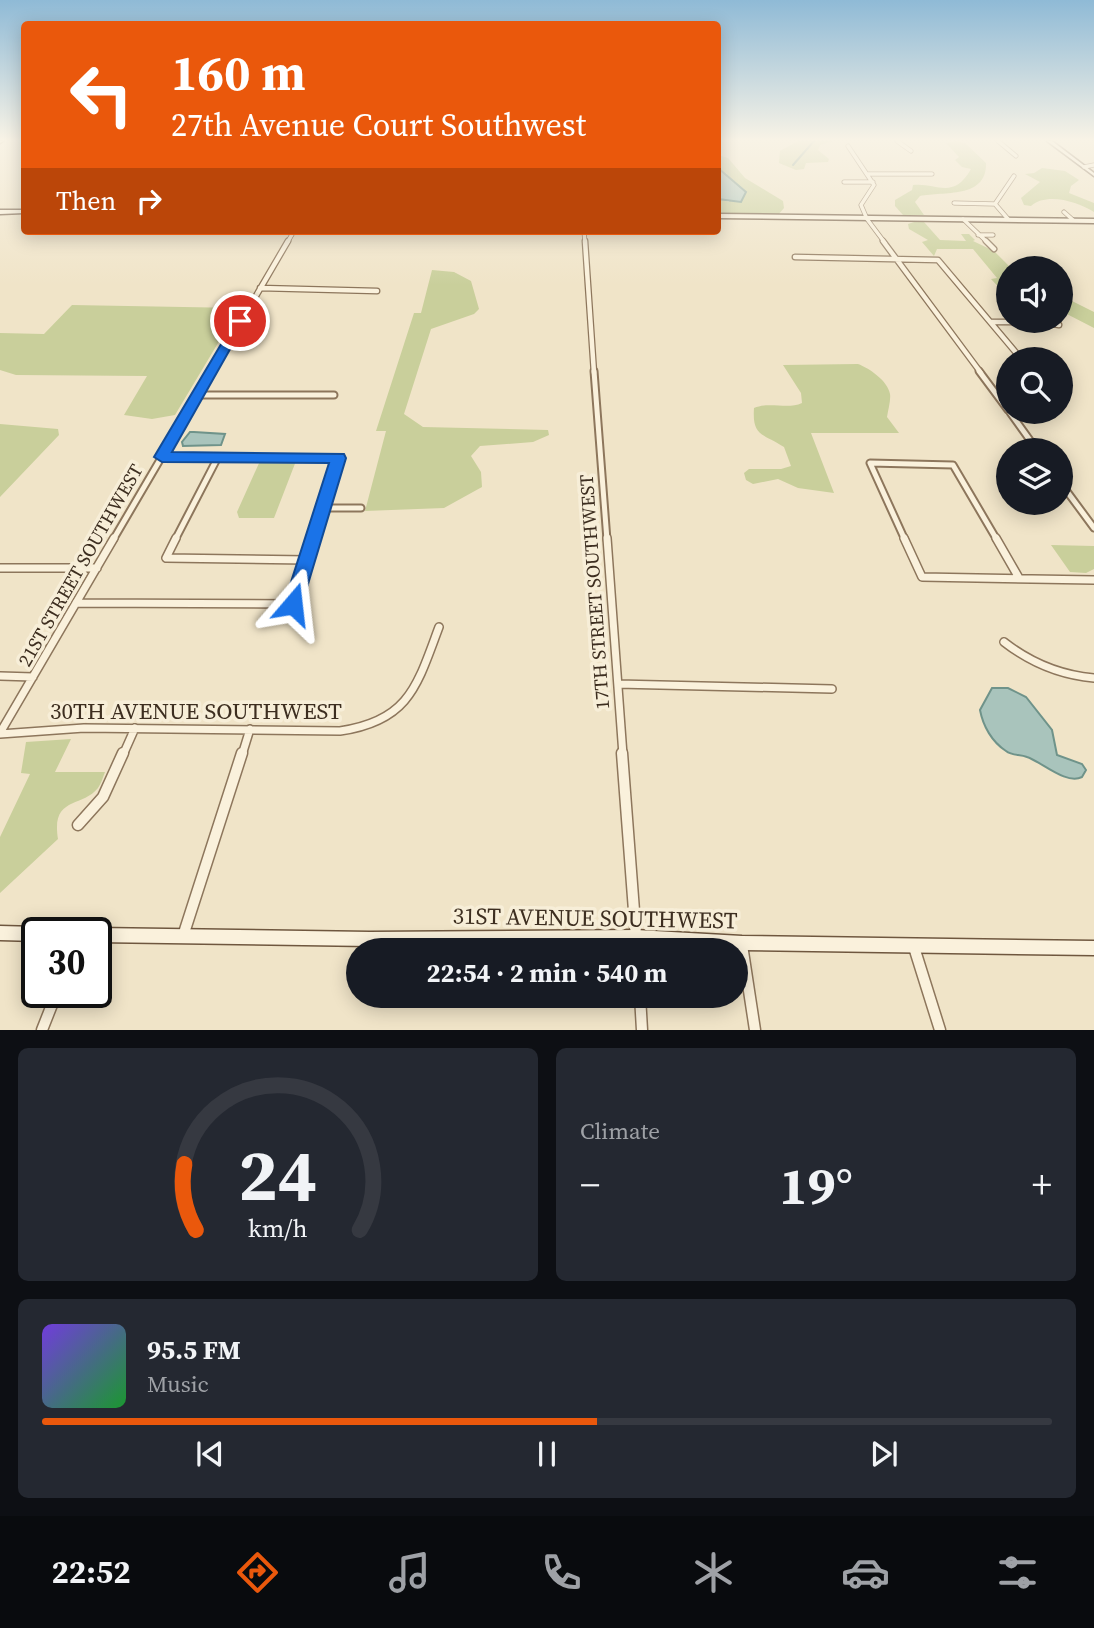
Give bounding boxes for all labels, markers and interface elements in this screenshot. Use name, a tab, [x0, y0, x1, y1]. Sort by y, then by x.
text: 160 m	[171, 39, 306, 106]
icon: left	[56, 49, 147, 140]
text: 27th Avenue Court Southwest	[171, 103, 586, 147]
icon: right	[130, 182, 168, 220]
text: Then	[56, 183, 116, 219]
map controls	[996, 256, 1073, 515]
button: sound	[996, 256, 1073, 333]
pin	[210, 291, 270, 351]
icon: arrive	[221, 302, 259, 340]
button: search	[996, 347, 1073, 424]
button: layers	[996, 438, 1073, 515]
street label: 21ST STREET SOUTHWEST	[11, 459, 149, 671]
street label: 17TH STREET SOUTHWEST	[573, 473, 615, 710]
position arrow	[256, 567, 330, 641]
street label: 30TH AVENUE SOUTHWEST	[50, 695, 342, 727]
street label: 31ST AVENUE SOUTHWEST	[452, 900, 738, 936]
speed limit sign: 30	[21, 917, 112, 1008]
text: 22:54 · 2 min · 540 m	[427, 955, 667, 991]
text: Climate	[580, 1115, 660, 1147]
text: 24	[239, 1126, 317, 1225]
text: 19°	[779, 1150, 853, 1221]
text: −	[580, 1159, 600, 1211]
text: +	[1032, 1159, 1052, 1211]
text: km/h	[248, 1211, 308, 1245]
text: 95.5 FM	[147, 1332, 241, 1368]
text: Music	[147, 1368, 209, 1400]
icon: previous	[191, 1435, 229, 1473]
icon: pause	[528, 1435, 566, 1473]
icon: next	[865, 1435, 903, 1473]
icon: directions	[233, 1548, 282, 1597]
icon: music	[385, 1548, 434, 1597]
icon: phone	[537, 1548, 586, 1597]
icon: climate	[689, 1548, 738, 1597]
icon: car	[841, 1548, 890, 1597]
icon: filters	[993, 1548, 1042, 1597]
text: 22:52	[52, 1550, 130, 1594]

